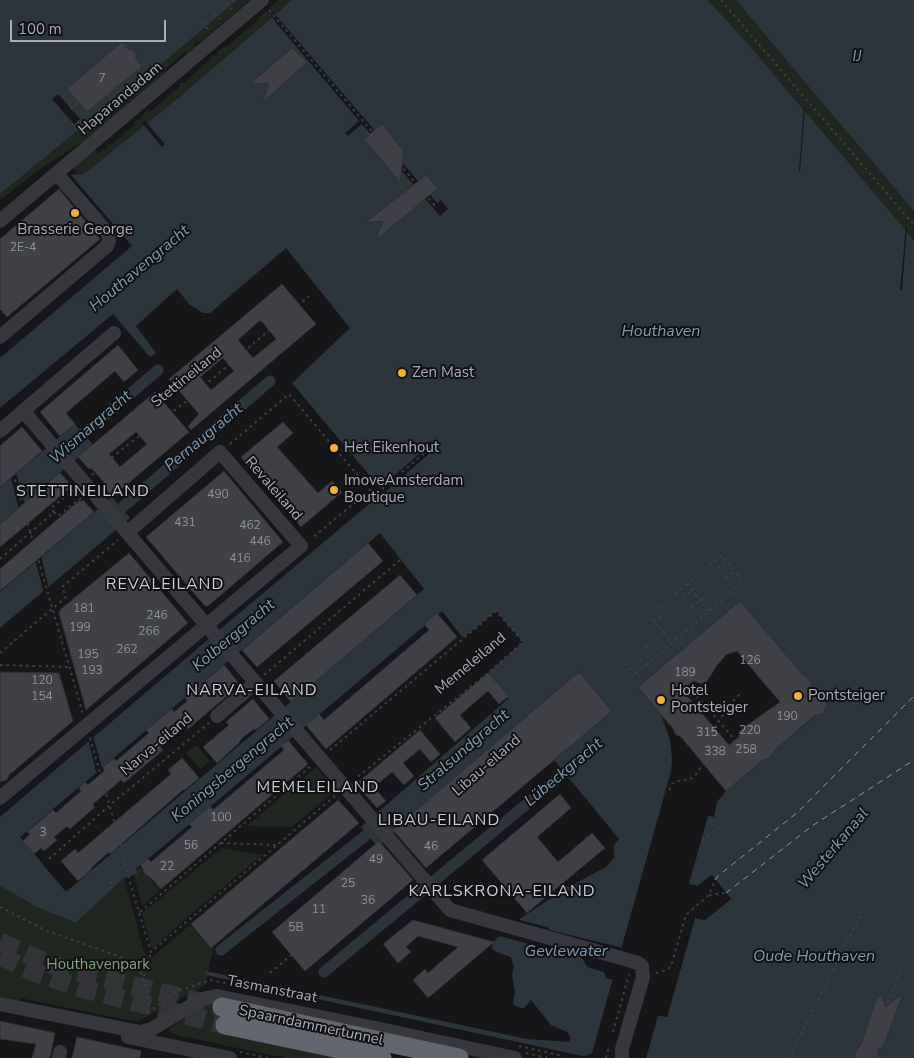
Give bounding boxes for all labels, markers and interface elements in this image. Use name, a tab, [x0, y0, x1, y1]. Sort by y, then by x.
scale bar	[12, 10, 169, 42]
text: 100 m	[18, 19, 62, 39]
water label: IJ	[852, 47, 862, 67]
street label: Haparandadam	[75, 59, 167, 139]
house number: 7	[98, 72, 106, 86]
marker: Brasserie George	[69, 207, 81, 219]
place label: Brasserie George	[17, 221, 133, 239]
water label: Houthavengracht	[86, 222, 194, 316]
house number: 2E-4	[10, 241, 36, 255]
water label: Houthaven	[622, 322, 700, 342]
street label: Stettineiland	[148, 344, 226, 412]
place label: Zen Mast	[412, 364, 474, 382]
marker: Zen Mast	[396, 367, 408, 379]
water label: Wismargracht	[46, 387, 136, 469]
water label: Pernaugracht	[161, 400, 247, 476]
place label: Het Eikenhout	[344, 439, 439, 457]
marker: Het Eikenhout	[328, 442, 340, 454]
street label: Revaleiland	[240, 453, 306, 525]
place label: ImoveAmsterdam Boutique	[344, 472, 463, 507]
district label: STETTINEILAND	[14, 482, 152, 502]
marker: ImoveAmsterdam Boutique	[328, 484, 340, 496]
house number: 490	[207, 488, 229, 502]
house number: 431	[174, 516, 196, 530]
house number: 462	[239, 519, 261, 533]
house number: 446	[249, 535, 271, 549]
house number: 416	[229, 552, 251, 566]
district label: REVALEILAND	[104, 575, 226, 595]
water label: Kolberggracht	[189, 596, 279, 676]
house number: 181	[73, 602, 95, 616]
house number: 246	[146, 609, 168, 623]
house number: 199	[69, 621, 91, 635]
house number: 266	[138, 625, 160, 639]
street label: Memeleiland	[432, 629, 510, 699]
house number: 262	[116, 643, 138, 657]
house number: 195	[77, 648, 99, 662]
house number: 126	[739, 654, 761, 668]
house number: 193	[81, 664, 103, 678]
house number: 189	[674, 666, 696, 680]
house number: 120	[31, 674, 53, 688]
district label: NARVA-EILAND	[185, 681, 319, 701]
place label: Hotel Pontsteiger	[671, 682, 748, 717]
place label: Pontsteiger	[808, 687, 885, 705]
house number: 154	[31, 690, 53, 704]
marker: Pontsteiger	[792, 690, 804, 702]
marker: Hotel Pontsteiger	[655, 694, 667, 706]
water label: Stralsundgracht	[414, 706, 514, 796]
street label: Narva-eiland	[117, 710, 197, 780]
house number: 190	[776, 710, 798, 724]
water label: Koningsbergengracht	[168, 713, 298, 827]
house number: 220	[739, 724, 761, 738]
house number: 315	[696, 726, 718, 740]
street label: Libau-eiland	[449, 732, 525, 800]
water label: Lübeckgracht	[521, 735, 607, 811]
house number: 258	[735, 743, 757, 757]
house number: 338	[704, 745, 726, 759]
district label: MEMELEILAND	[255, 778, 381, 798]
water label: Westerkanaal	[795, 805, 873, 893]
house number: 100	[210, 811, 232, 825]
district label: LIBAU-EILAND	[376, 811, 502, 831]
house number: 3	[39, 826, 47, 840]
house number: 56	[184, 839, 198, 853]
house number: 46	[424, 840, 438, 854]
house number: 49	[369, 853, 383, 867]
house number: 22	[160, 860, 174, 874]
house number: 25	[341, 877, 355, 891]
district label: KARLSKRONA-EILAND	[406, 882, 598, 902]
house number: 36	[361, 894, 375, 908]
house number: 11	[312, 903, 326, 917]
house number: 5B	[288, 921, 304, 935]
water label: Gevlewater	[525, 942, 607, 962]
water label: Oude Houthaven	[753, 947, 875, 967]
park label: Houthavenpark	[46, 956, 150, 974]
street label: Tasmanstraat	[226, 972, 318, 1008]
street label: Spaarndammertunnel	[237, 1002, 385, 1050]

